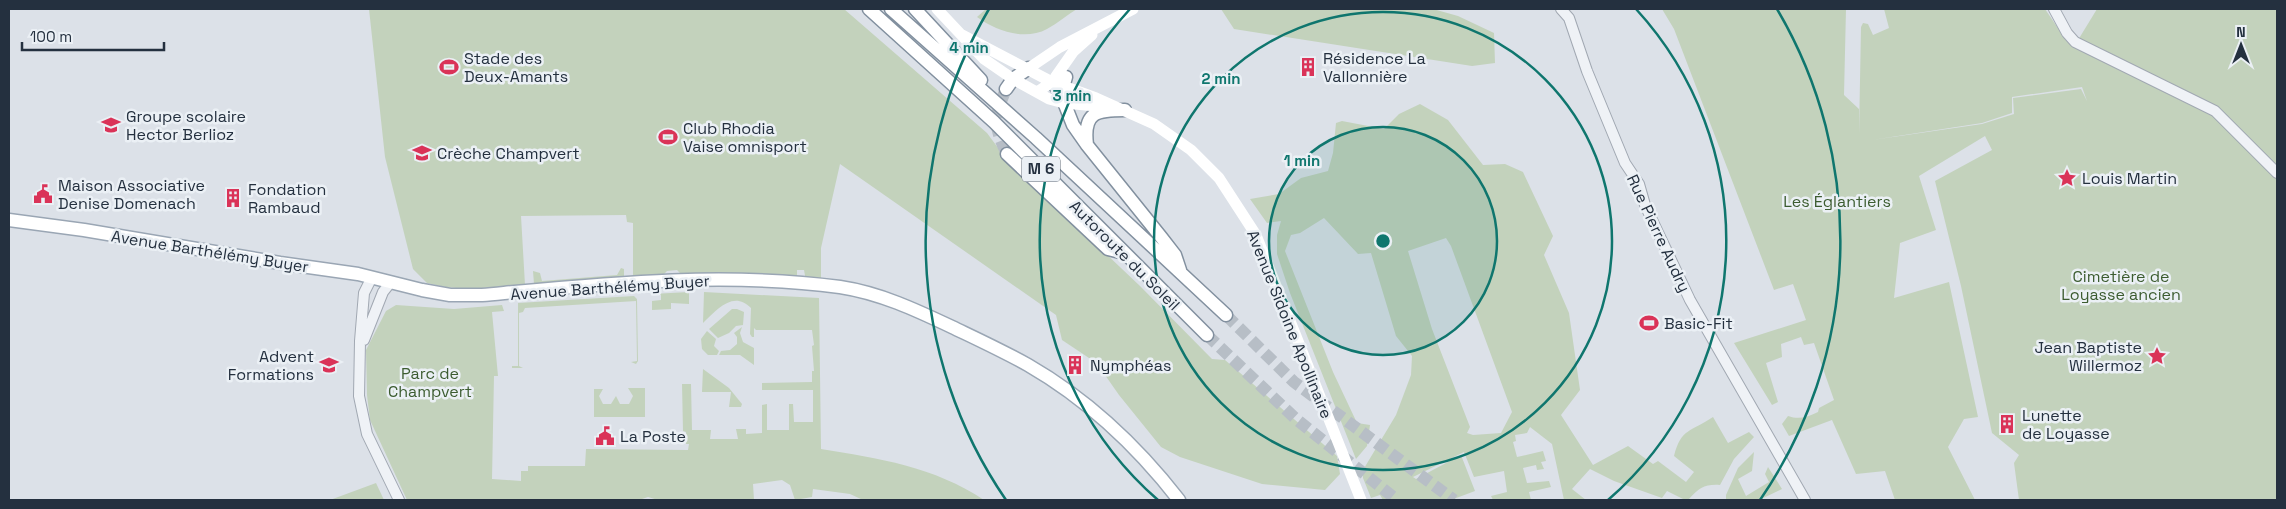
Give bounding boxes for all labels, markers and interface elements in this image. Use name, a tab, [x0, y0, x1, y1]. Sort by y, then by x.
scale bar	[22, 20, 165, 52]
north arrow	[2216, 20, 2266, 70]
text: N	[2236, 23, 2246, 41]
text: 100 m	[30, 27, 72, 46]
text: 4 min	[949, 38, 989, 57]
place label: Stade des Deux-Amants	[464, 48, 568, 87]
place label: Résidence La Vallonnière	[1323, 48, 1426, 87]
sports icon: Stade des Deux-Amants	[438, 56, 460, 78]
building icon: Résidence La Vallonnière	[1297, 56, 1319, 78]
text: 2 min	[1202, 69, 1240, 88]
text: 3 min	[1053, 86, 1091, 105]
place label: Groupe scolaire Hector Berlioz	[126, 106, 246, 145]
school or university icon: Groupe scolaire Hector Berlioz	[100, 114, 122, 136]
place label: Club Rhodia Vaise omnisport	[683, 118, 807, 157]
sports icon: Club Rhodia Vaise omnisport	[657, 126, 679, 148]
school or university icon: Crèche Champvert	[411, 142, 433, 164]
place label: Crèche Champvert	[437, 143, 580, 164]
text: 1 min	[1284, 151, 1320, 170]
road number: M 6	[1022, 156, 1060, 182]
place icon: Louis Martin	[2056, 167, 2078, 189]
place label: Louis Martin	[2082, 168, 2177, 189]
street label: Rue Pierre Audry	[1622, 171, 1695, 295]
place label: Maison Associative Denise Domenach	[58, 175, 205, 214]
place label: Fondation Rambaud	[248, 179, 326, 218]
public building icon: Maison Associative Denise Domenach	[32, 183, 54, 205]
building icon: Fondation Rambaud	[222, 187, 244, 209]
park label: Les Églantiers	[1783, 191, 1891, 212]
street label: Autoroute du Soleil	[1065, 196, 1184, 315]
street label: Avenue Barthélémy Buyer	[110, 226, 310, 277]
street label: Avenue Sidoine Apollinaire	[1242, 227, 1337, 422]
centre of rings	[1374, 232, 1392, 250]
park label: Cimetière de Loyasse ancien	[2061, 266, 2181, 305]
street label: Avenue Barthélémy Buyer	[510, 270, 710, 305]
sports icon: Basic-Fit	[1638, 312, 1660, 334]
place label: Basic-Fit	[1664, 313, 1733, 334]
place label: Jean Baptiste Willermoz	[2034, 337, 2142, 376]
place icon: Jean Baptiste Willermoz	[2146, 345, 2168, 367]
place label: Advent Formations	[228, 346, 314, 385]
school or university icon: Advent Formations	[318, 354, 340, 376]
building icon: Nymphéas	[1064, 354, 1086, 376]
place label: Nymphéas	[1090, 355, 1171, 376]
park label: Parc de Champvert	[388, 363, 472, 402]
place label: Lunette de Loyasse	[2022, 405, 2110, 444]
building icon: Lunette de Loyasse	[1996, 413, 2018, 435]
public building icon: La Poste	[594, 425, 616, 447]
place label: La Poste	[620, 426, 686, 447]

